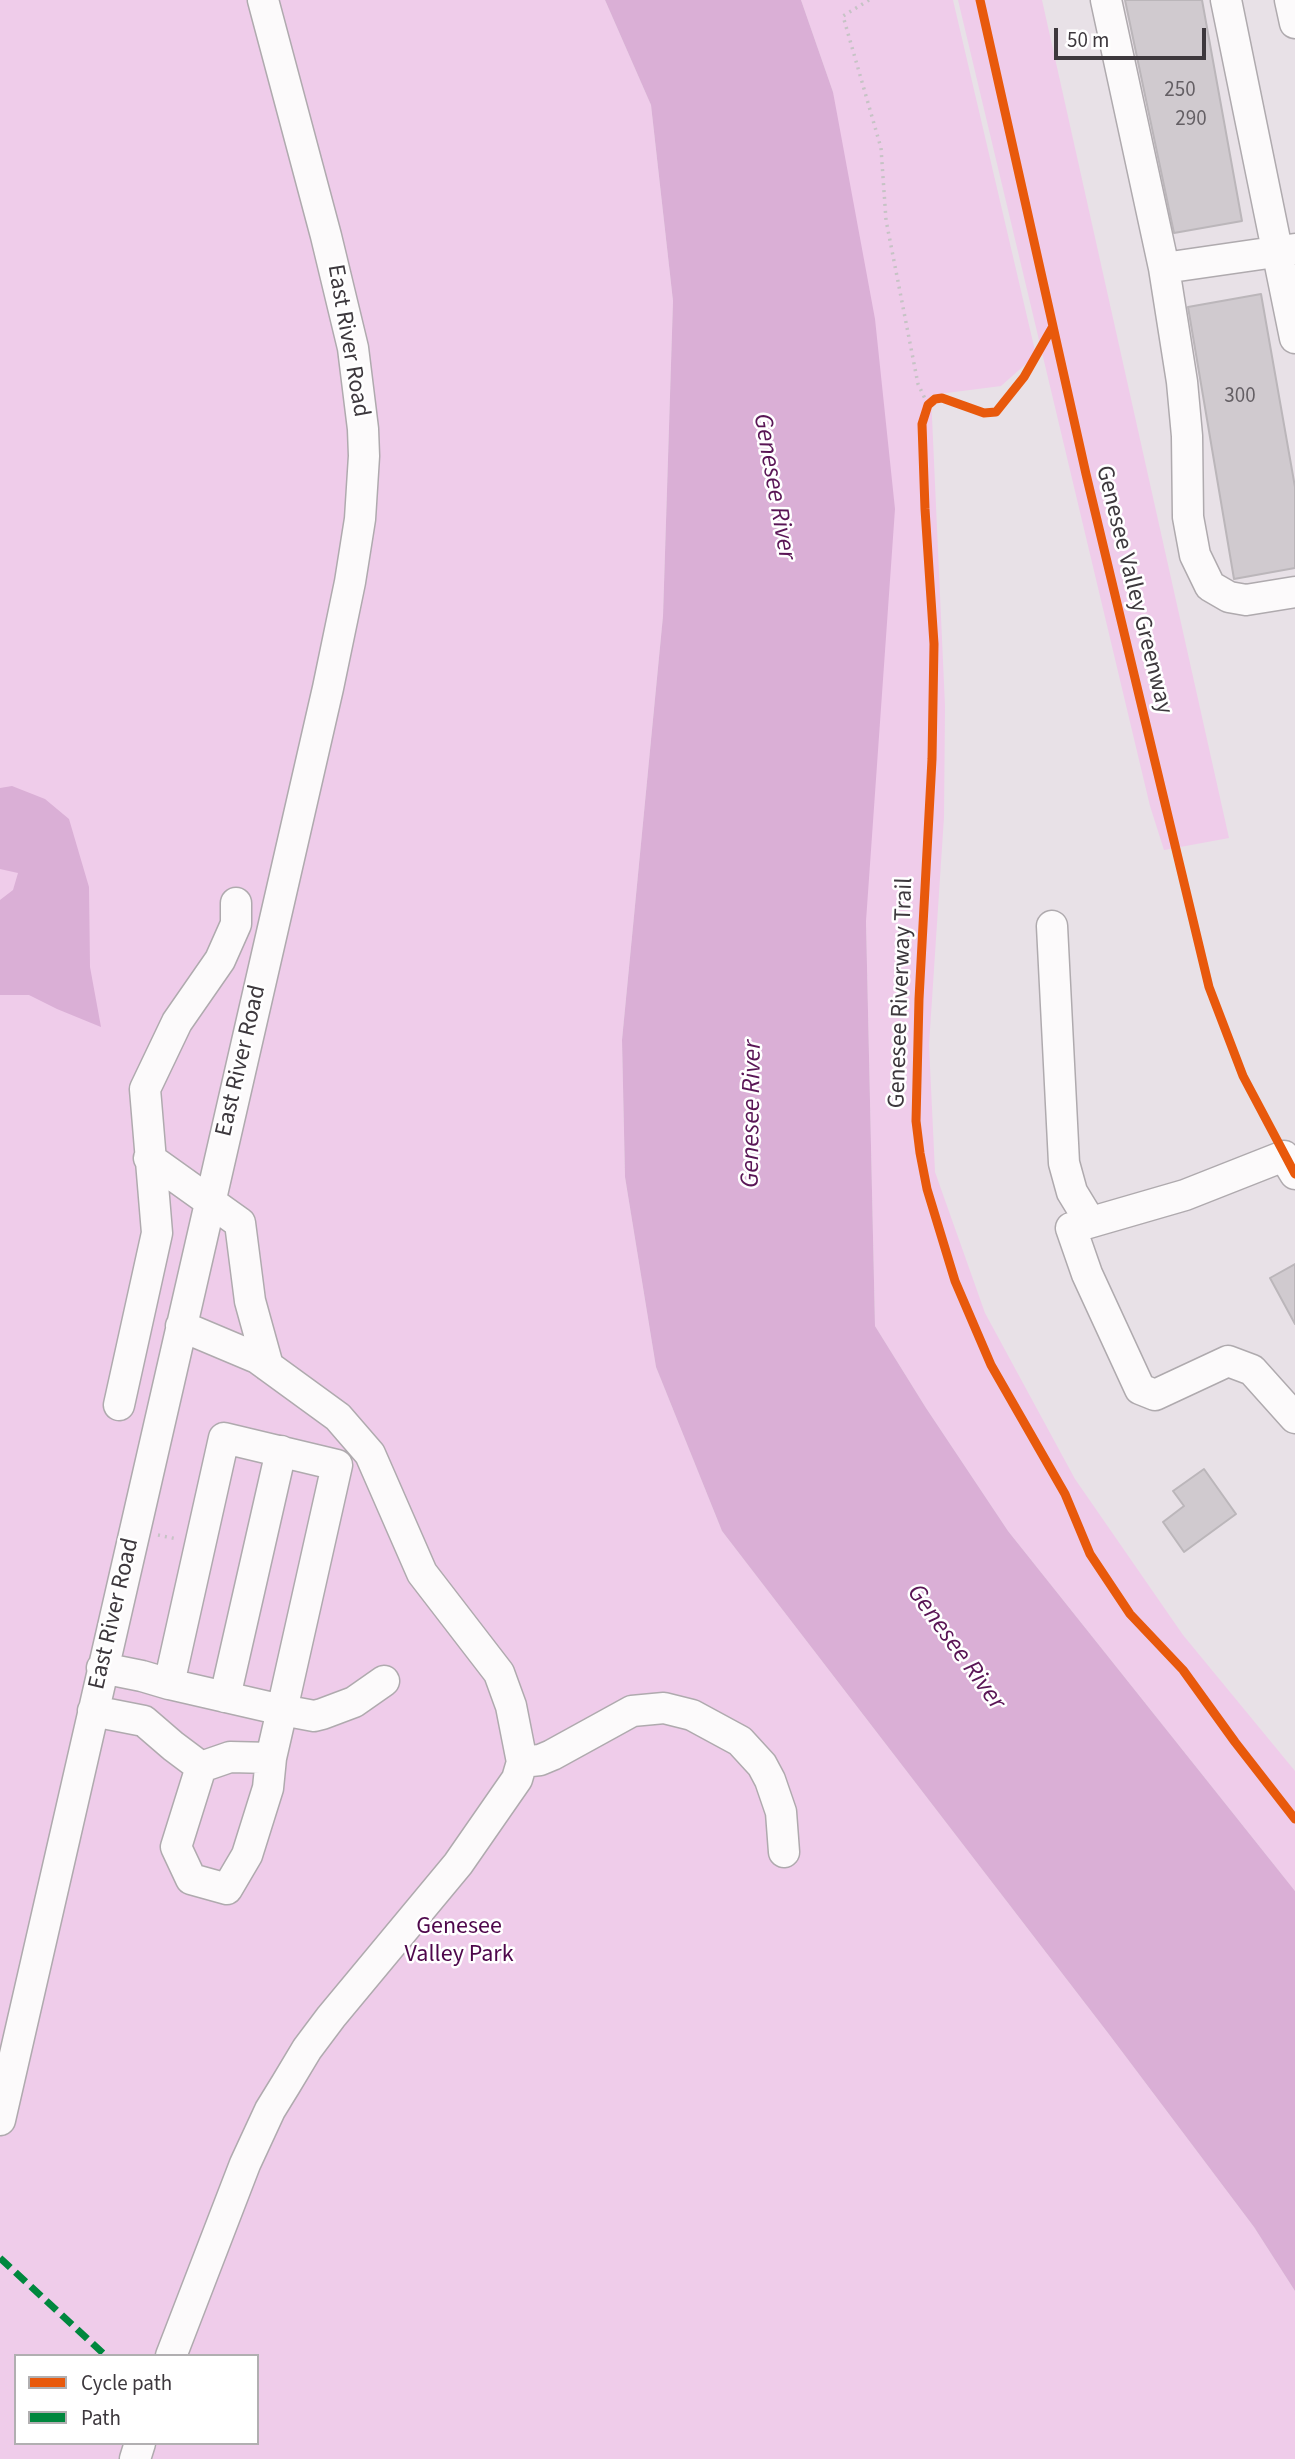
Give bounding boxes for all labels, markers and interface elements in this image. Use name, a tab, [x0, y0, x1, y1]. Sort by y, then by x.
scale bar	[1057, 14, 1209, 58]
text: 50 m	[1067, 25, 1109, 55]
house number: 250	[1164, 78, 1196, 104]
house number: 290	[1175, 107, 1207, 133]
street label: East River Road	[319, 262, 375, 420]
house number: 300	[1224, 384, 1256, 410]
water label: Genesee River	[745, 411, 801, 563]
street label: Genesee Valley Greenway	[1088, 463, 1178, 717]
street label: Genesee Riverway Trail	[884, 877, 920, 1109]
street label: East River Road	[211, 983, 273, 1139]
water label: Genesee River	[736, 1040, 770, 1188]
street label: East River Road	[84, 1536, 146, 1692]
water label: Genesee River	[899, 1579, 1011, 1717]
park label: Genesee Valley Park	[404, 1914, 514, 1970]
legend	[14, 2354, 259, 2445]
text: Cycle path	[81, 2368, 172, 2398]
text: Path	[81, 2403, 121, 2433]

